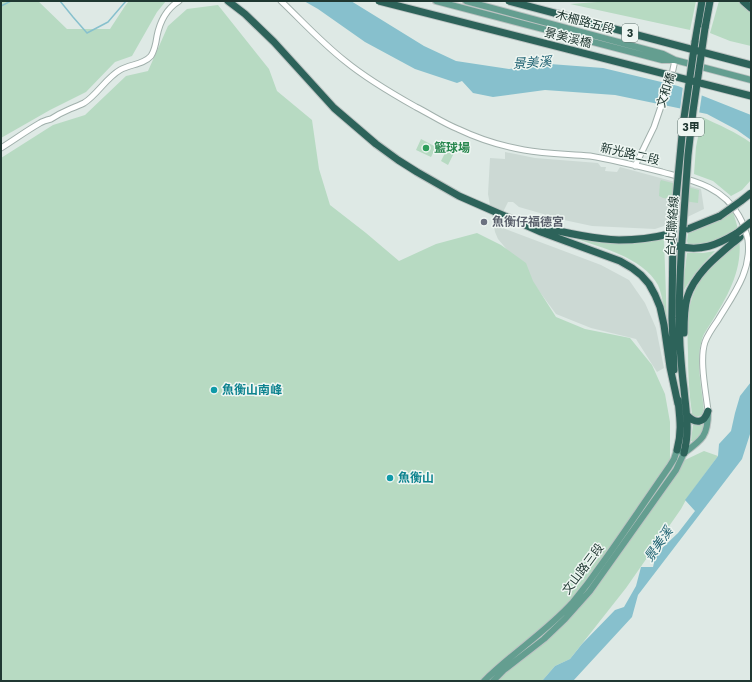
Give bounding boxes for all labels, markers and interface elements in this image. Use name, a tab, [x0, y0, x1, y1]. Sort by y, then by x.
street label: 木柵路五段	[554, 7, 616, 37]
road number: 3	[622, 24, 638, 42]
street label: 景美溪橋	[543, 25, 593, 51]
water label: 景美溪	[512, 54, 554, 71]
street label: 文和橋	[654, 71, 678, 109]
road number: 3甲	[678, 118, 704, 136]
street label: 新光路二段	[599, 140, 661, 168]
place label: 籃球場	[434, 141, 470, 155]
marker: 籃球場	[421, 143, 431, 153]
street label: 台北聯絡線	[663, 196, 681, 256]
place label: 魚衡仔福德宮	[492, 215, 564, 229]
marker: 魚衡仔福德宮	[479, 217, 489, 227]
place label: 魚衡山南峰	[222, 383, 282, 397]
marker: 魚衡山南峰	[209, 385, 219, 395]
place label: 魚衡山	[398, 471, 434, 485]
marker: 魚衡山	[385, 473, 395, 483]
water label: 景美溪	[641, 522, 677, 565]
street label: 文山路三段	[559, 541, 607, 597]

